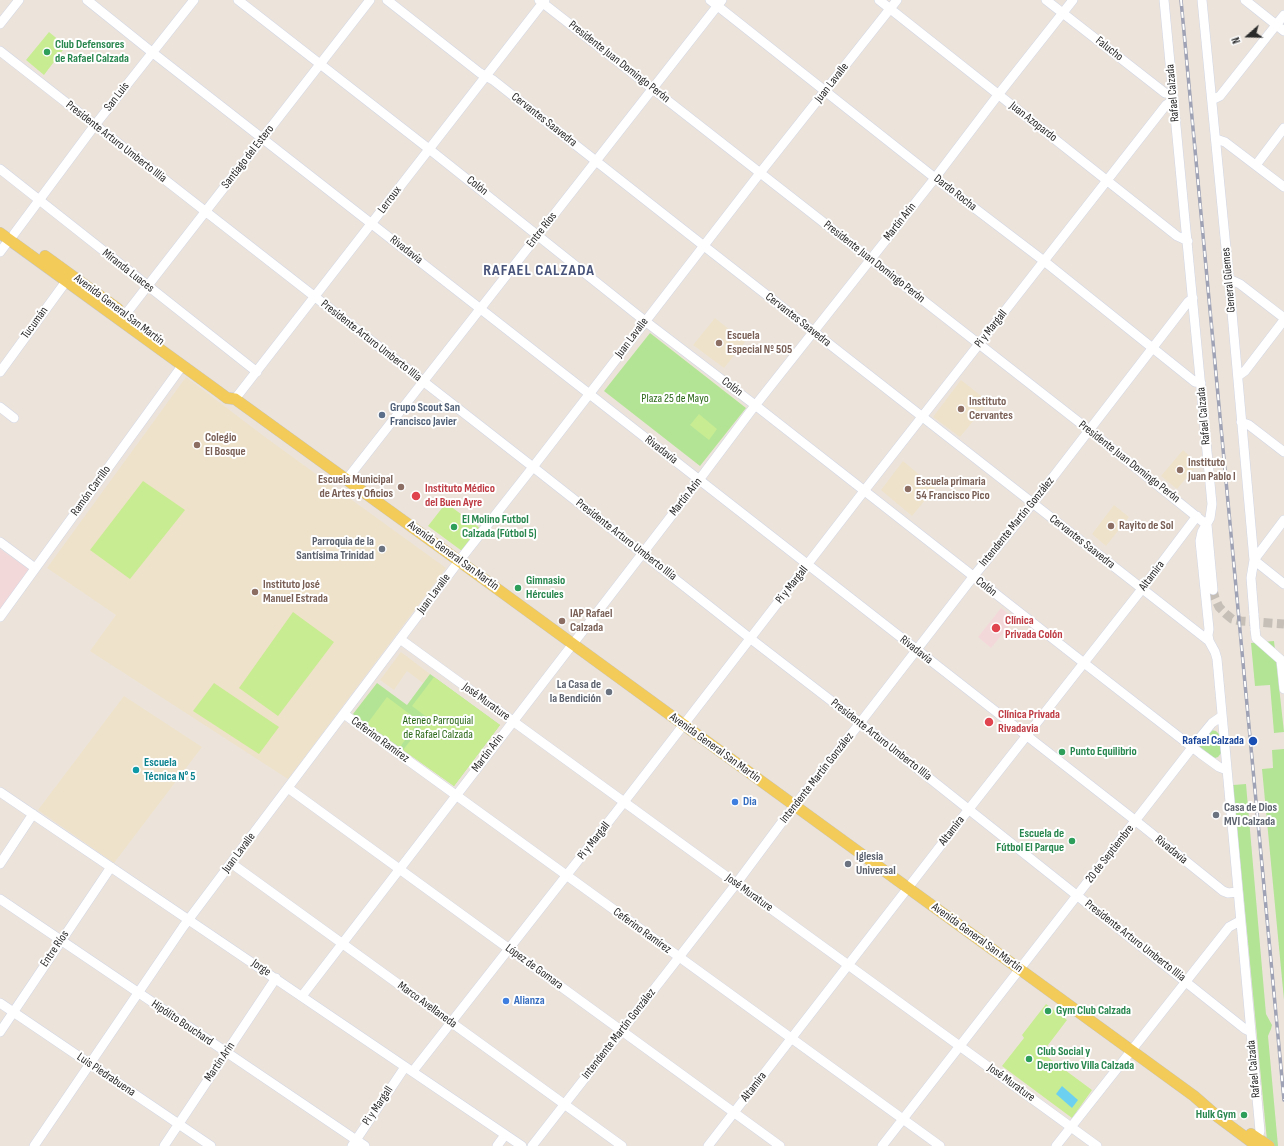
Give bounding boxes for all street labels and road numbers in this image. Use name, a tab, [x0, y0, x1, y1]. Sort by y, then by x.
street label: Presidente Juan Domingo Perón	[565, 18, 673, 106]
street label: Falucho	[1092, 34, 1126, 64]
street label: Juan Lavalle	[812, 60, 852, 106]
street label: Rafael Calzada	[1163, 64, 1183, 122]
street label: San Luis	[101, 80, 133, 114]
street label: Cervantes Saavedra	[508, 90, 580, 150]
street label: Presidente Arturo Umberto Illia	[63, 98, 169, 186]
street label: Juan Azopardo	[1006, 99, 1060, 145]
street label: Santiago del Estero	[219, 122, 277, 192]
street label: Dardo Rocha	[931, 172, 979, 214]
street label: Colón	[463, 173, 491, 199]
street label: Lerroux	[375, 184, 405, 216]
street label: Martín Arin	[881, 200, 919, 244]
street label: Entre Ríos	[524, 209, 560, 251]
street label: Presidente Juan Domingo Perón	[820, 218, 928, 306]
street label: Rivadavia	[387, 233, 425, 267]
street label: Miranda Luaces	[99, 246, 157, 296]
street label: General Güemes	[1219, 247, 1239, 313]
street label: Avenida General San Martín	[71, 271, 167, 349]
street label: Cervantes Saavedra	[762, 290, 834, 350]
street label: Presidente Arturo Umberto Illia	[318, 297, 424, 385]
street label: Tucumán	[19, 304, 51, 342]
street label: Pi y Margall	[972, 307, 1010, 351]
street label: Juan Lavalle	[612, 315, 652, 361]
street label: Colón	[718, 374, 746, 400]
street label: Rafael Calzada	[1194, 387, 1214, 445]
street label: Presidente Juan Domingo Perón	[1075, 418, 1183, 506]
street label: Rivadavia	[642, 433, 680, 467]
street label: Ramón Carrillo	[68, 463, 114, 519]
street label: Intendente Martín González	[976, 474, 1058, 570]
street label: Martín Arin	[667, 475, 705, 519]
street label: Presidente Arturo Umberto Illia	[573, 496, 679, 584]
street label: Cervantes Saavedra	[1046, 512, 1118, 572]
street label: Avenida General San Martín	[405, 518, 501, 594]
street label: Altamira	[1136, 558, 1168, 594]
street label: Pi y Margall	[773, 563, 811, 607]
street label: Juan Lavalle	[414, 571, 454, 617]
street label: Colón	[972, 574, 1000, 600]
street label: Rivadavia	[897, 633, 935, 667]
street label: José Murature	[459, 680, 513, 724]
street label: Presidente Arturo Umberto Illia	[828, 696, 934, 784]
street label: Avenida General San Martín	[667, 710, 763, 786]
street label: Ceferino Ramírez	[348, 714, 412, 766]
street label: Intendente Martín González	[777, 730, 857, 826]
street label: Martín Arin	[469, 731, 507, 775]
street label: Altamira	[936, 813, 968, 849]
street label: Pi y Margall	[575, 819, 613, 863]
street label: 20 de Septiembre	[1083, 822, 1137, 886]
street label: Juan Lavalle	[219, 830, 259, 876]
street label: Rivadavia	[1152, 832, 1190, 868]
street label: José Murature	[722, 871, 776, 915]
street label: Presidente Arturo Umberto Illia	[1082, 897, 1188, 985]
street label: Avenida General San Martín	[929, 900, 1025, 976]
street label: Ceferino Ramírez	[610, 905, 674, 957]
street label: Entre Ríos	[38, 928, 72, 970]
street label: López de Gomara	[502, 941, 566, 993]
street label: Jorge	[249, 956, 273, 980]
street label: Marco Avellaneda	[395, 979, 459, 1031]
street label: Intendente Martín González	[579, 986, 659, 1082]
street label: Hipólito Bouchard	[148, 997, 216, 1049]
street label: Martín Arin	[202, 1040, 238, 1084]
street label: Rafael Calzada	[1244, 1040, 1264, 1098]
street label: Luis Piedrabuena	[74, 1050, 138, 1100]
street label: José Murature	[984, 1061, 1038, 1105]
street label: Altamira	[738, 1069, 770, 1105]
street label: Pi y Margall	[360, 1084, 396, 1128]

